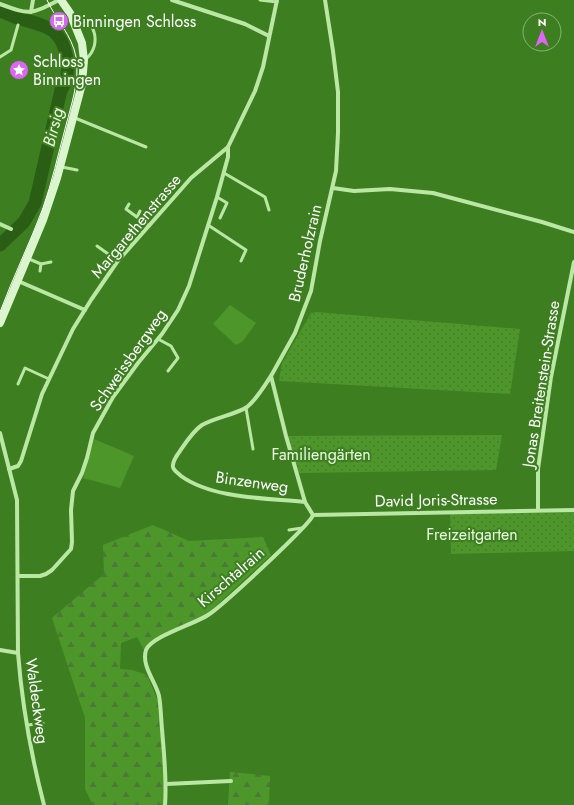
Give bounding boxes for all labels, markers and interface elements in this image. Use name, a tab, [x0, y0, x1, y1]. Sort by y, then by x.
bus stop icon: Binningen Schloss	[48, 10, 70, 32]
place label: Binningen Schloss	[73, 10, 196, 33]
north arrow	[522, 12, 562, 52]
text: N	[538, 14, 546, 30]
place label: Schloss Binningen	[33, 50, 101, 91]
place icon: Schloss Binningen	[8, 59, 30, 81]
water label: Birsig	[37, 104, 70, 149]
street label: Margarethenstrasse	[86, 169, 186, 283]
street label: Bruderholzrain	[283, 202, 327, 304]
street label: Jonas Breitenstein-Strasse	[516, 299, 566, 471]
street label: Schweissbergweg	[84, 304, 172, 416]
park label: Familiengärten	[271, 443, 371, 466]
street label: Binzenweg	[214, 466, 290, 498]
street label: David Joris-Strasse	[375, 487, 497, 513]
park label: Freizeitgarten	[426, 523, 518, 546]
street label: Kirschtalrain	[192, 541, 270, 613]
street label: Waldeckweg	[20, 657, 54, 745]

